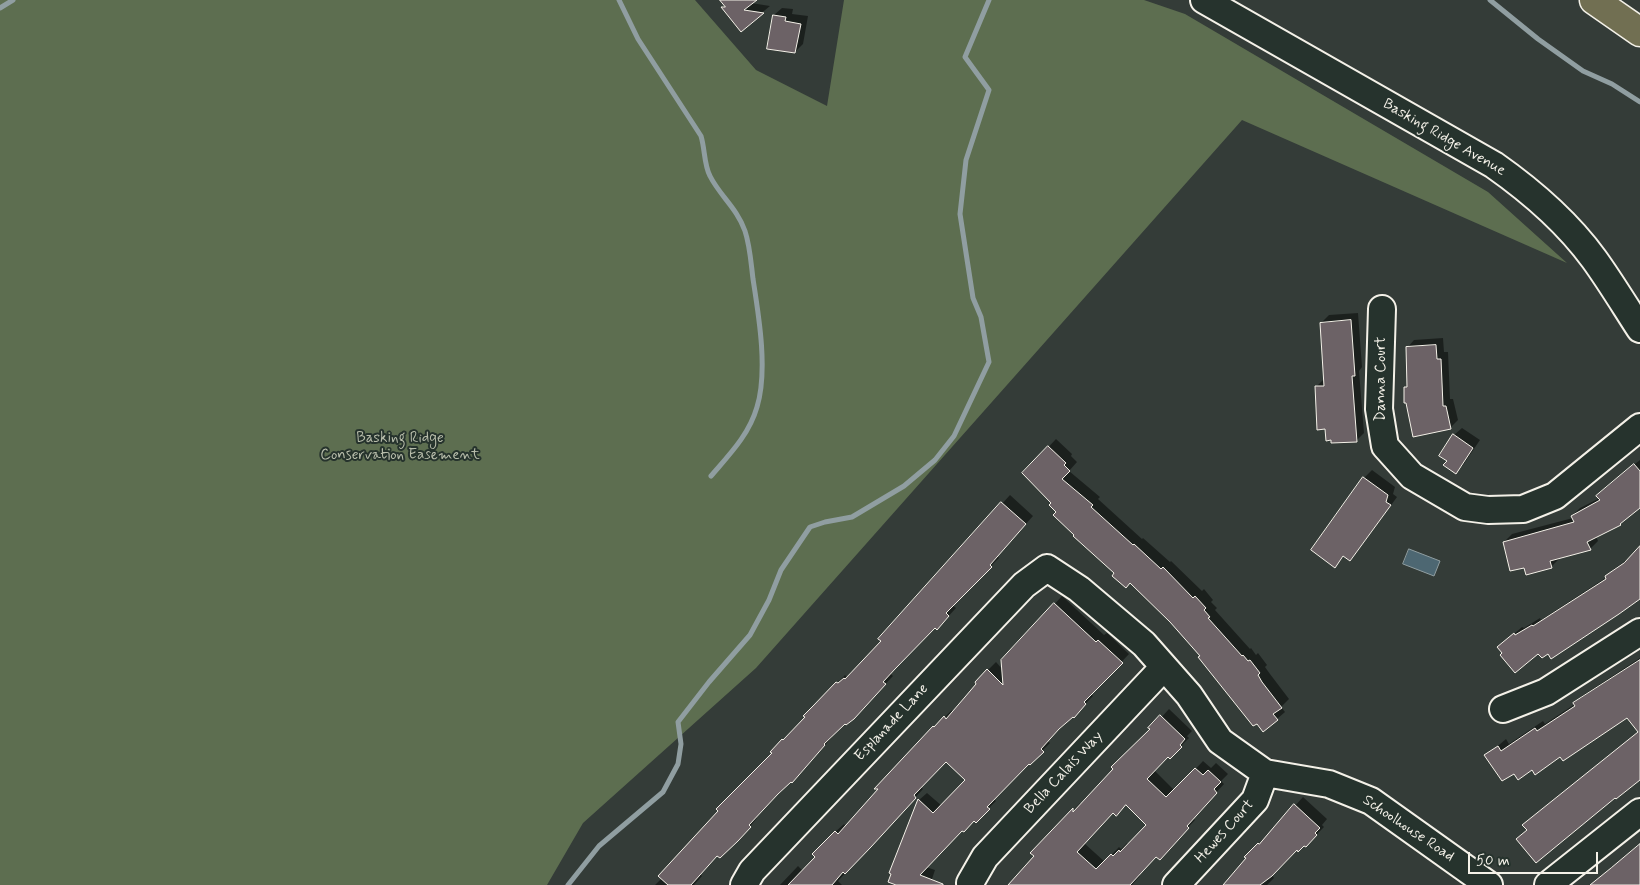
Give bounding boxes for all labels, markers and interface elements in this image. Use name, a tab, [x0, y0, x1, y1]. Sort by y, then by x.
street label: Basking Ridge Avenue	[1379, 96, 1509, 180]
street label: Danna Court	[1373, 337, 1391, 421]
park label: Basking Ridge Conservation Easement	[320, 430, 480, 465]
street label: Esplanade Lane	[851, 680, 933, 766]
street label: Bella Calais Way	[1021, 728, 1107, 818]
street label: Schoolhouse Road	[1359, 792, 1457, 866]
street label: Hewes Court	[1192, 796, 1258, 868]
scale bar	[1470, 842, 1600, 874]
text: 50 m	[1476, 851, 1510, 871]

